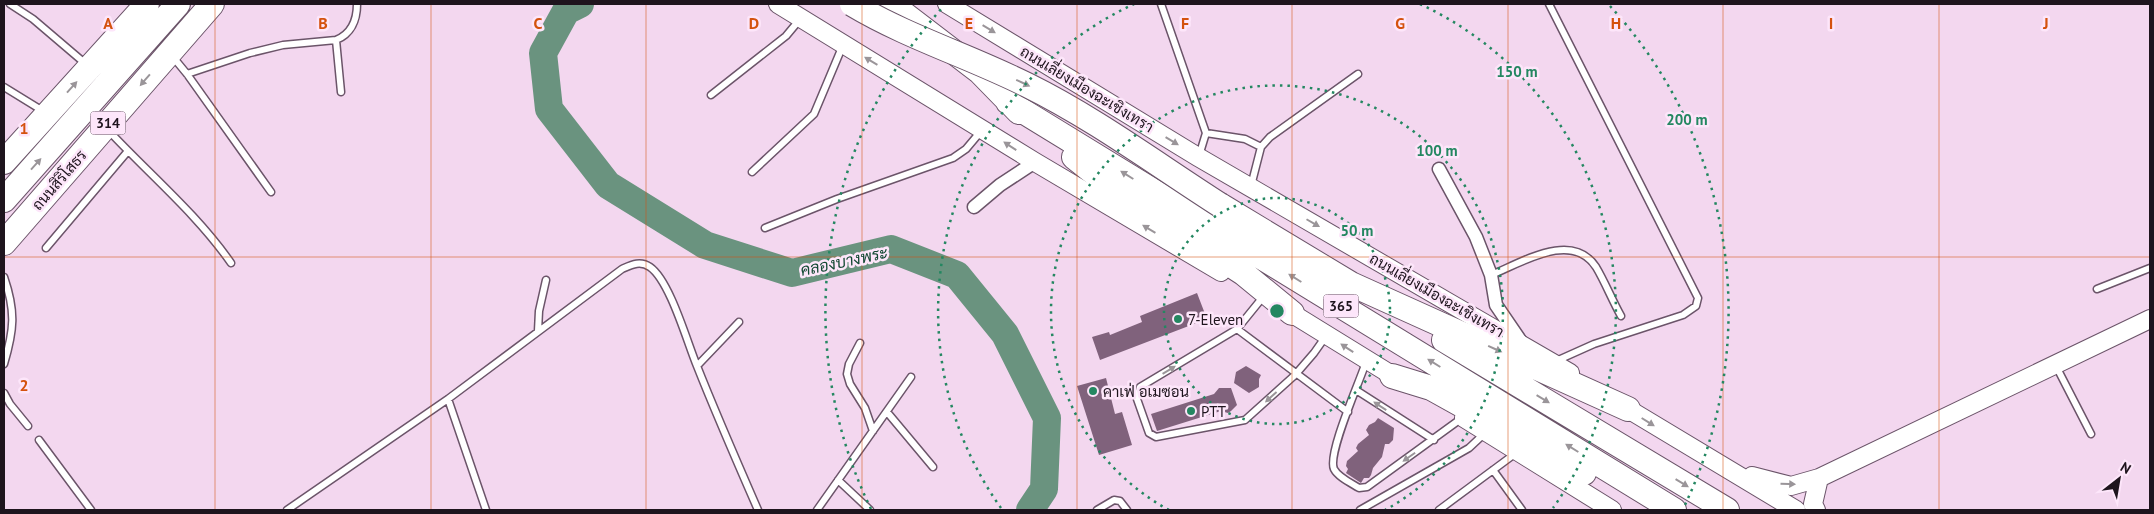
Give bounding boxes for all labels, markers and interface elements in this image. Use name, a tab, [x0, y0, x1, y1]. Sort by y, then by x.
text: A	[103, 13, 113, 33]
text: B	[318, 13, 328, 33]
text: C	[534, 13, 543, 33]
text: D	[749, 13, 759, 33]
text: E	[965, 13, 973, 33]
text: F	[1181, 13, 1189, 33]
text: G	[1395, 13, 1405, 33]
text: H	[1611, 13, 1621, 33]
text: I	[1829, 13, 1833, 33]
text: J	[2042, 13, 2049, 33]
one-way arrow	[982, 25, 995, 34]
street label: ถนนเลี่ยงเมืองฉะเชิงเทรา	[1017, 37, 1160, 136]
one-way arrow	[865, 56, 878, 65]
text: 150 m	[1496, 62, 1538, 81]
one-way arrow	[140, 74, 151, 86]
one-way arrow	[1016, 79, 1030, 87]
one-way arrow	[66, 81, 78, 93]
text: 200 m	[1666, 110, 1708, 129]
road number: 314	[90, 112, 126, 134]
text: 1	[19, 118, 29, 138]
one-way arrow	[1166, 137, 1179, 146]
one-way arrow	[1003, 141, 1016, 151]
text: 100 m	[1416, 141, 1458, 160]
street label: ถนนสิริโสธร	[28, 146, 90, 214]
one-way arrow	[30, 158, 42, 170]
one-way arrow	[1121, 170, 1134, 180]
one-way arrow	[1306, 219, 1319, 228]
text: 50 m	[1341, 221, 1373, 240]
one-way arrow	[1143, 225, 1156, 234]
water label: คลองบางพระ	[799, 242, 890, 280]
street label: ถนนเลี่ยงเมืองฉะเชิงเทรา	[1366, 244, 1510, 341]
one-way arrow	[1289, 274, 1302, 283]
road number: 365	[1324, 294, 1358, 318]
centre of rings	[1268, 302, 1286, 320]
place label: 7-Eleven	[1188, 310, 1243, 329]
marker: 7-Eleven	[1172, 313, 1184, 325]
one-way arrow	[1340, 343, 1354, 352]
one-way arrow	[1488, 345, 1502, 353]
one-way arrow	[1427, 359, 1440, 368]
one-way arrow	[1162, 366, 1175, 375]
text: 2	[19, 375, 29, 395]
place label: คาเฟ่ อเมซอน	[1103, 382, 1189, 401]
marker: คาเฟ่ อเมซอน	[1087, 385, 1099, 397]
one-way arrow	[1264, 391, 1277, 402]
one-way arrow	[1536, 395, 1549, 404]
one-way arrow	[1374, 401, 1387, 410]
place label: PTT	[1201, 402, 1227, 421]
marker: PTT	[1185, 405, 1197, 417]
one-way arrow	[1642, 417, 1655, 426]
one-way arrow	[1566, 444, 1579, 453]
one-way arrow	[1403, 452, 1416, 462]
north arrow	[2094, 454, 2144, 504]
text: N	[2117, 458, 2134, 478]
one-way arrow	[1675, 479, 1688, 488]
one-way arrow	[1780, 480, 1796, 488]

